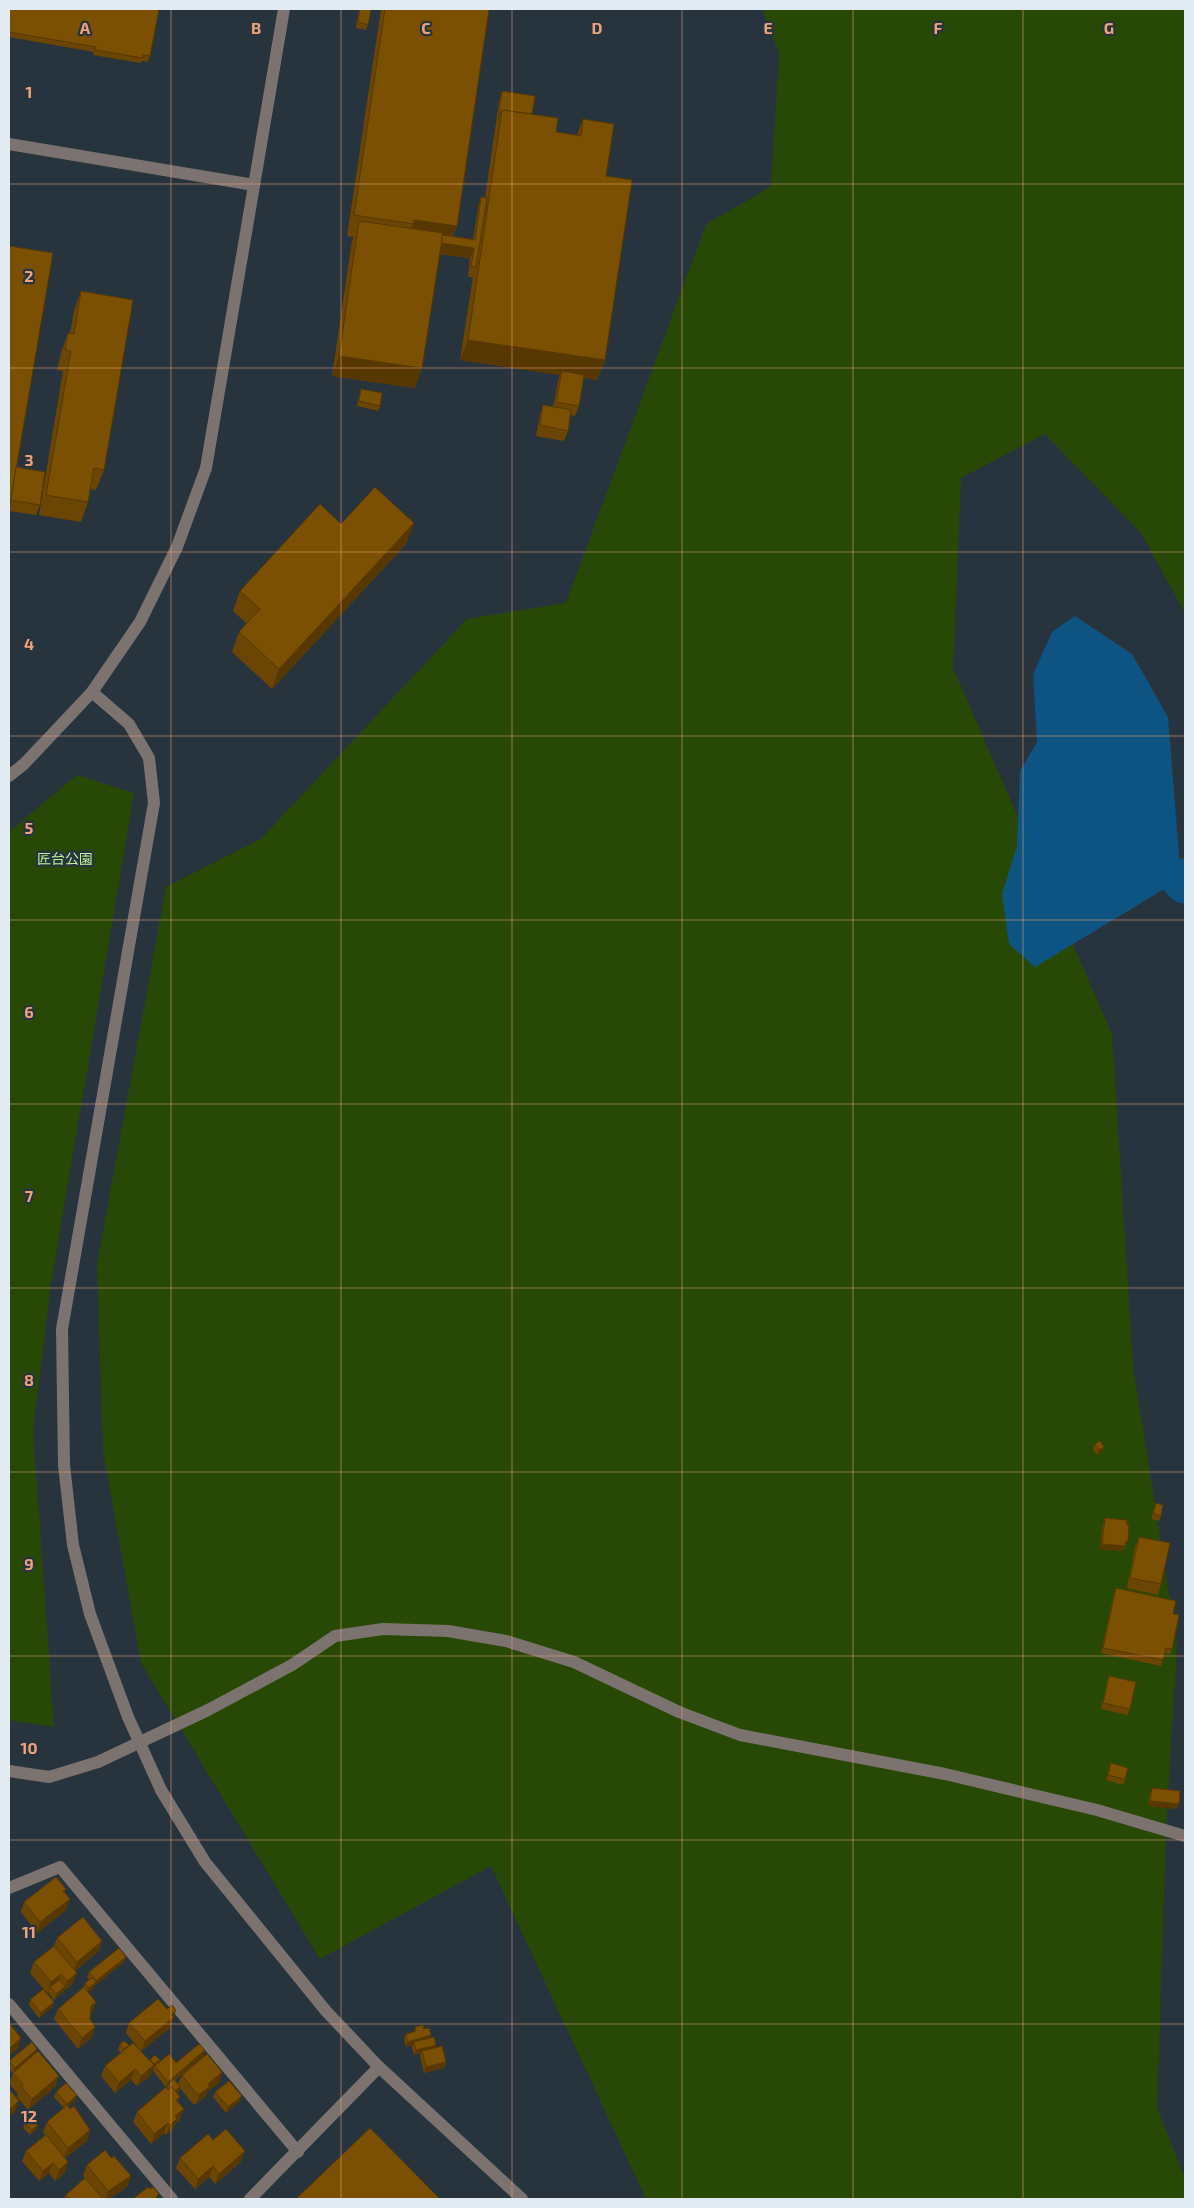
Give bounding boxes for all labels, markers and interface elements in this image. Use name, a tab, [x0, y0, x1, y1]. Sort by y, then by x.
text: A	[80, 18, 91, 37]
text: B	[251, 18, 261, 37]
text: C	[421, 18, 431, 37]
text: D	[592, 18, 603, 37]
text: E	[763, 18, 773, 37]
text: F	[934, 18, 943, 37]
text: G	[1104, 18, 1114, 37]
text: 1	[26, 82, 32, 101]
text: 2	[24, 266, 34, 285]
text: 3	[24, 450, 34, 469]
text: 4	[24, 634, 34, 653]
text: 5	[25, 818, 34, 837]
park label: 匠台公園	[37, 850, 93, 867]
text: 6	[24, 1002, 34, 1021]
text: 7	[25, 1186, 34, 1205]
text: 8	[24, 1370, 34, 1389]
text: 9	[24, 1554, 34, 1573]
text: 10	[20, 1738, 38, 1757]
text: 11	[22, 1922, 36, 1941]
text: 12	[21, 2106, 37, 2125]

